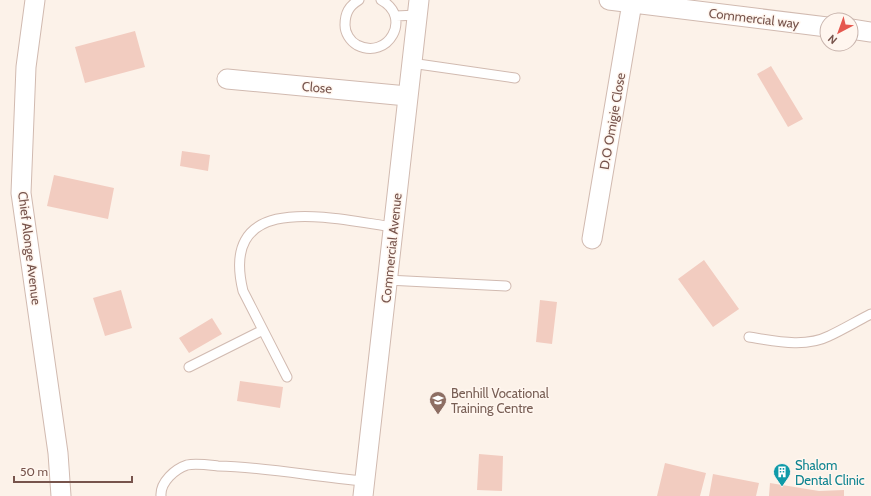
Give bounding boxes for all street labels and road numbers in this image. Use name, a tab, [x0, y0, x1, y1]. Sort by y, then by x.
street label: Commercial way	[708, 5, 801, 32]
street label: D.O Omigie Close	[596, 71, 628, 171]
street label: Close	[301, 78, 333, 96]
street label: Chief Alonge Avenue	[15, 190, 45, 306]
street label: Commercial Avenue	[377, 192, 405, 304]

